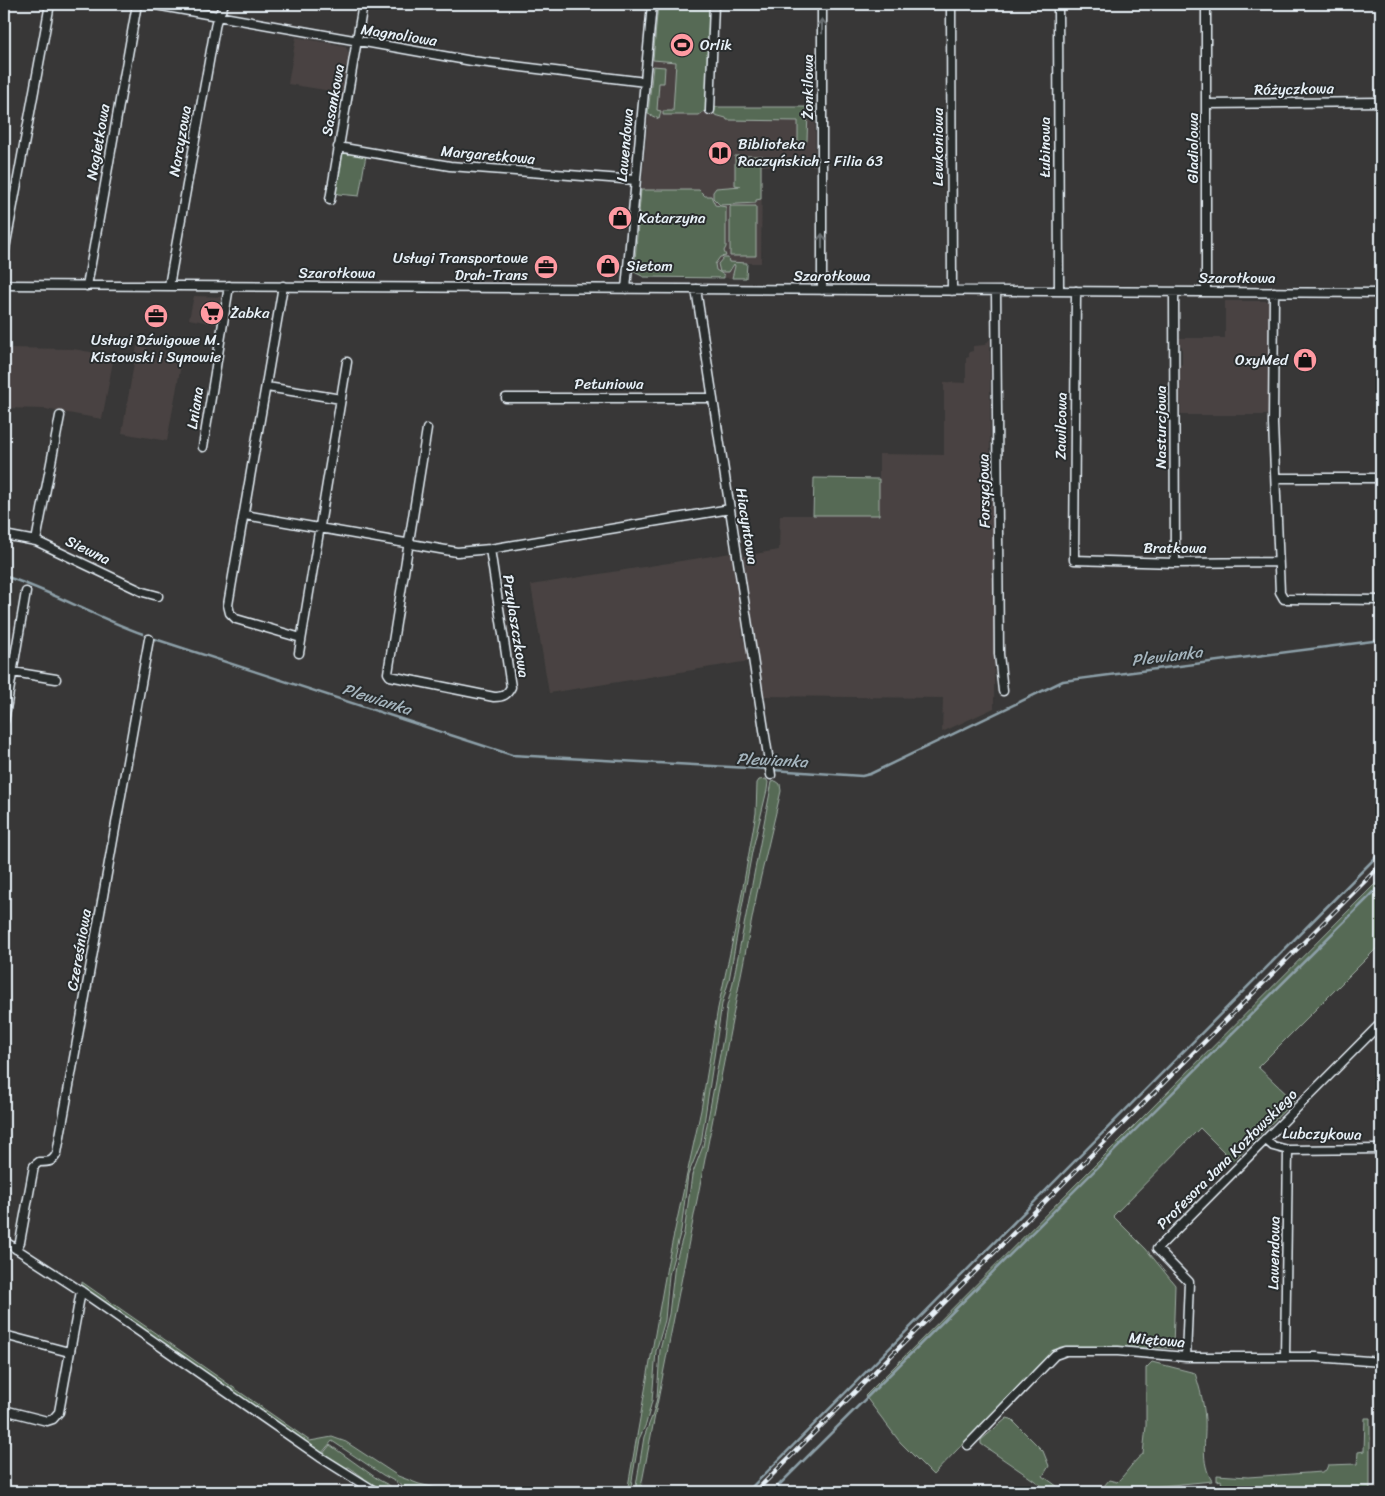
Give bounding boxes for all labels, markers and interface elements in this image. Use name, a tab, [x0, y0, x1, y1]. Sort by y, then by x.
street label: Magnoliowa	[359, 16, 440, 54]
one-way arrow	[817, 18, 827, 34]
sports icon: Orlik	[669, 32, 695, 58]
place label: Orlik	[700, 32, 732, 58]
street label: Żonkilowa	[795, 54, 821, 120]
street label: Sasankowa	[314, 61, 352, 138]
street label: Różyczkowa	[1254, 75, 1335, 103]
street label: Nagietkowa	[79, 101, 118, 182]
street label: Narcyzowa	[161, 103, 199, 179]
street label: Lawendowa	[609, 107, 641, 183]
street label: Lewkoniowa	[925, 107, 951, 186]
street label: Gladiolowa	[1180, 112, 1206, 183]
street label: Łubinowa	[1032, 116, 1058, 177]
place label: Biblioteka Raczyńskich - Filia 63	[738, 131, 883, 174]
street label: Margaretkowa	[440, 138, 537, 172]
library icon: Biblioteka Raczyńskich - Filia 63	[707, 140, 733, 166]
shop icon: Katarzyna	[607, 205, 633, 231]
place label: Katarzyna	[638, 205, 706, 231]
one-way arrow	[817, 233, 827, 250]
place label: Usługi Transportowe Drah-Trans	[393, 245, 528, 288]
shop icon: Sietom	[595, 253, 621, 279]
place label: Sietom	[626, 253, 673, 279]
office icon: Usługi Transportowe Drah-Trans	[533, 254, 559, 280]
street label: Szarotkowa	[298, 260, 376, 286]
street label: Szarotkowa	[793, 263, 871, 289]
street label: Szarotkowa	[1198, 265, 1276, 291]
supermarket icon: Żabka	[199, 300, 225, 326]
place label: Żabka	[230, 300, 270, 326]
office icon: Usługi Dźwigowe M. Kistowski i Synowie	[143, 303, 169, 329]
place label: Usługi Dźwigowe M. Kistowski i Synowie	[91, 327, 222, 370]
place label: OxyMed	[1235, 347, 1289, 373]
shop icon: OxyMed	[1292, 347, 1318, 373]
street label: Petuniowa	[574, 371, 644, 397]
street label: Lniana	[179, 385, 211, 431]
street label: Nasturcjowa	[1148, 385, 1174, 469]
street label: Zawilcowa	[1047, 392, 1075, 460]
street label: Forsycjowa	[970, 453, 998, 528]
street label: Hiacyntowa	[728, 486, 766, 567]
street label: Siewna	[61, 528, 115, 572]
street label: Bratkowa	[1143, 535, 1207, 561]
street label: Przylaszczkowa	[495, 573, 537, 680]
water label: Plewianka	[1130, 637, 1206, 675]
water label: Plewianka	[339, 674, 417, 724]
water label: Plewianka	[736, 744, 810, 776]
street label: Czereśniowa	[59, 907, 99, 993]
street label: Profesora Jana Kozłowskiego	[1150, 1082, 1304, 1236]
street label: Lubczykowa	[1282, 1120, 1362, 1148]
street label: Lawendowa	[1260, 1215, 1288, 1290]
street label: Miętowa	[1128, 1325, 1187, 1355]

